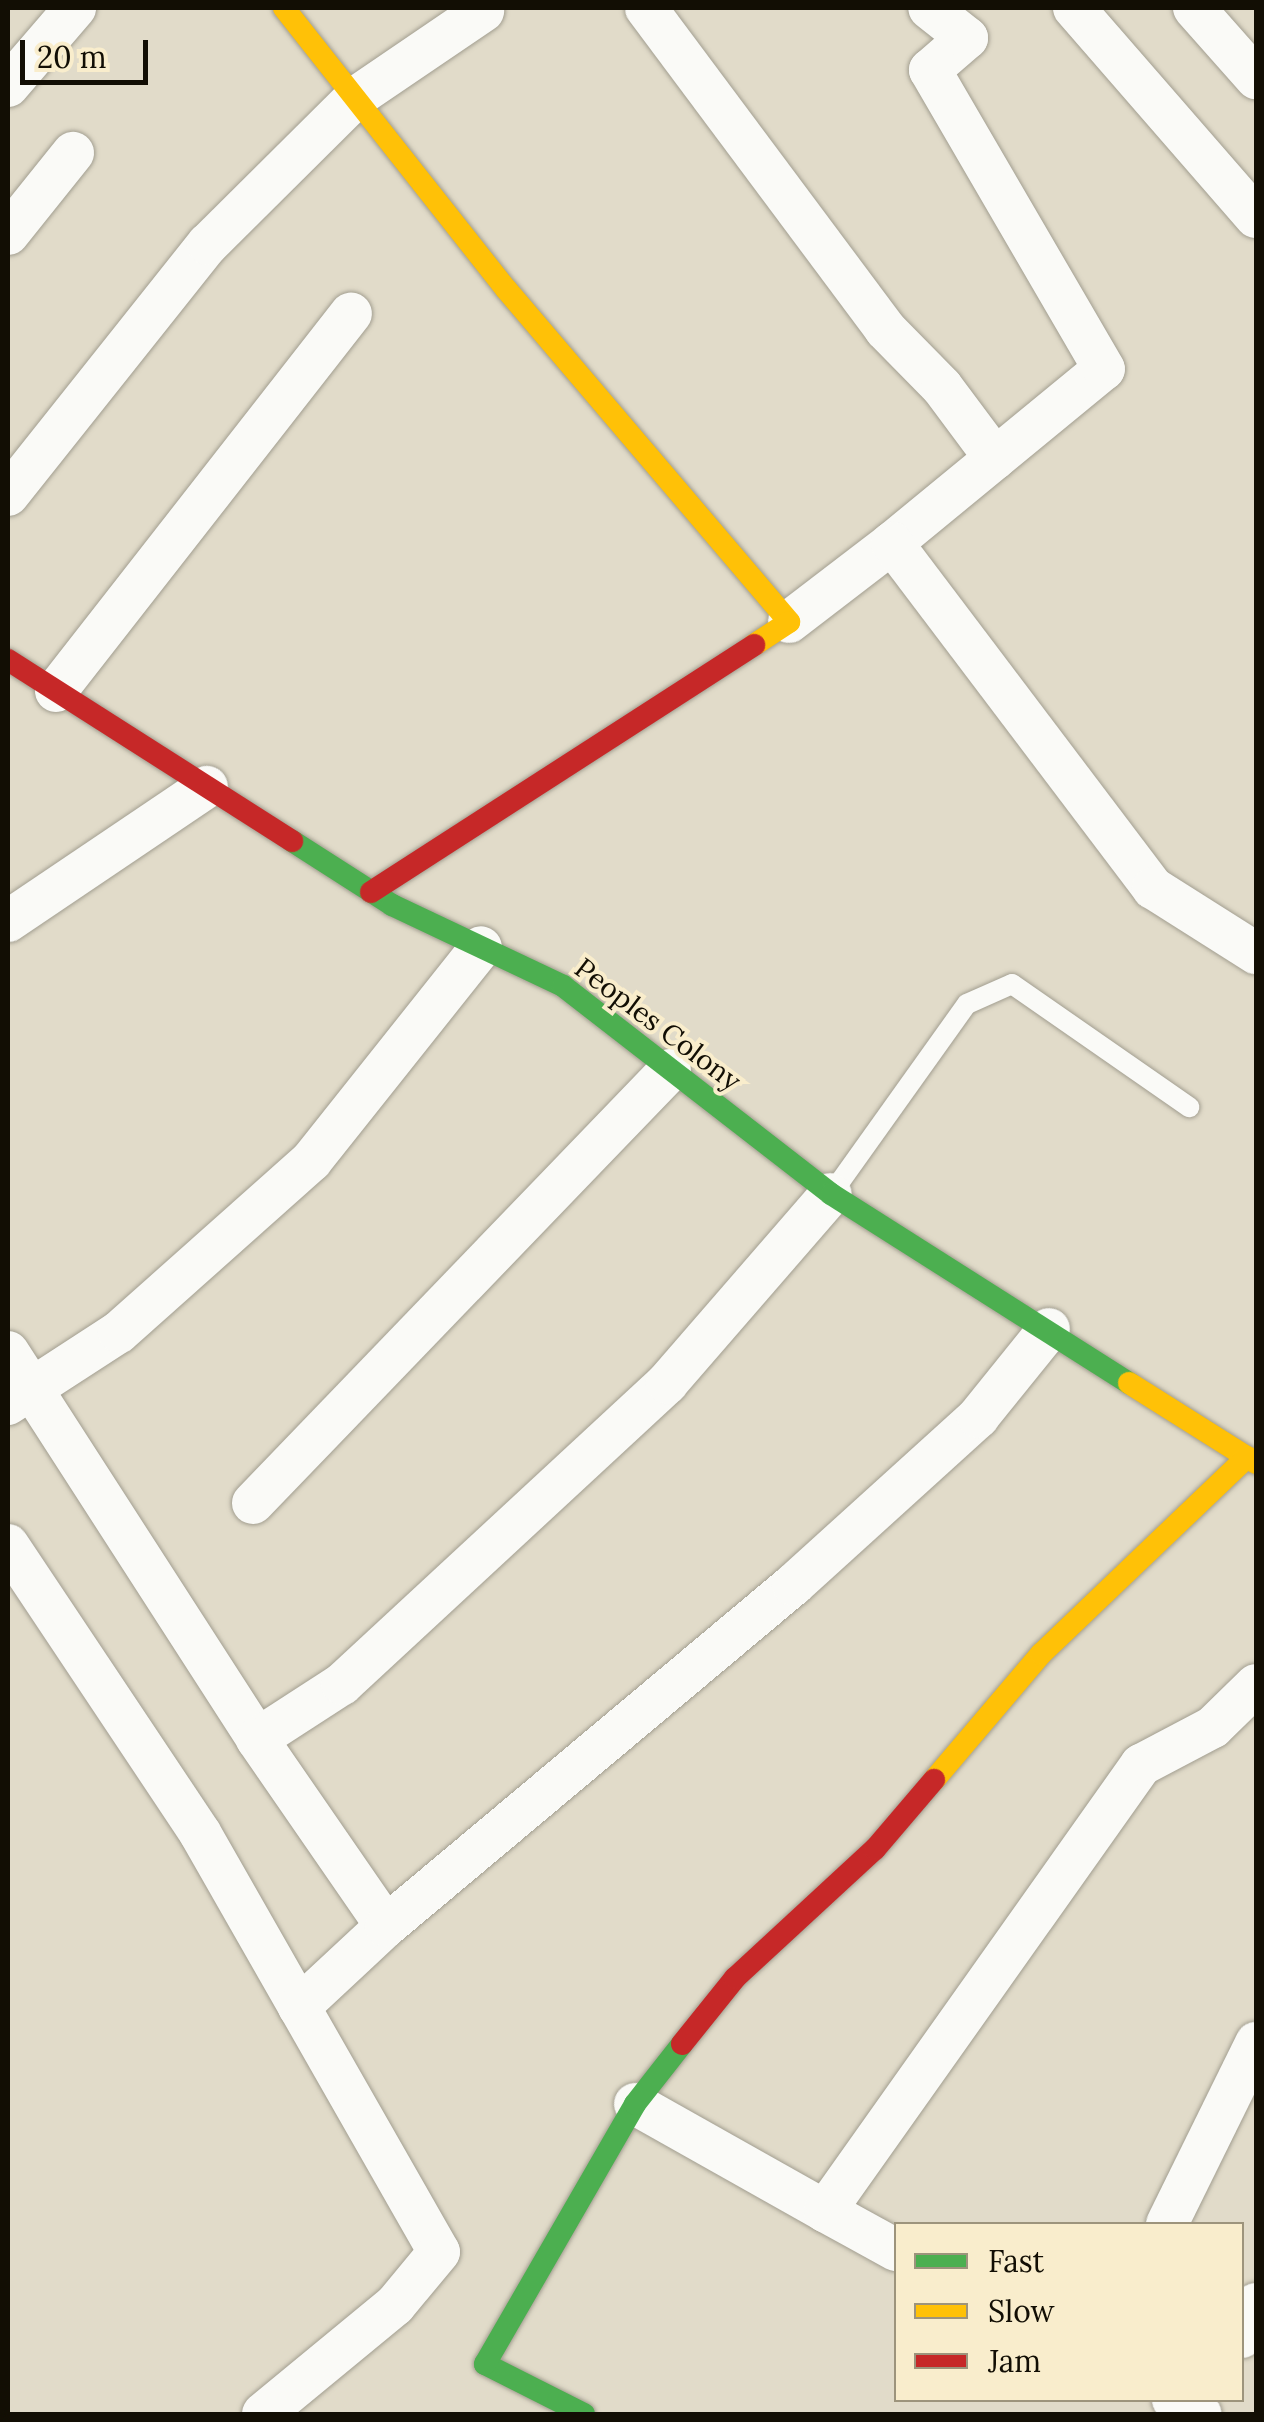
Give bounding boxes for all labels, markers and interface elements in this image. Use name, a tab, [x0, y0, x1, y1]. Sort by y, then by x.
scale bar	[25, 20, 152, 82]
text: 20 m	[37, 38, 106, 76]
street label: Peoples Colony	[568, 951, 748, 1097]
legend	[894, 2222, 1244, 2402]
text: Fast	[988, 2242, 1044, 2280]
text: Slow	[988, 2292, 1054, 2330]
text: Jam	[988, 2342, 1041, 2380]

